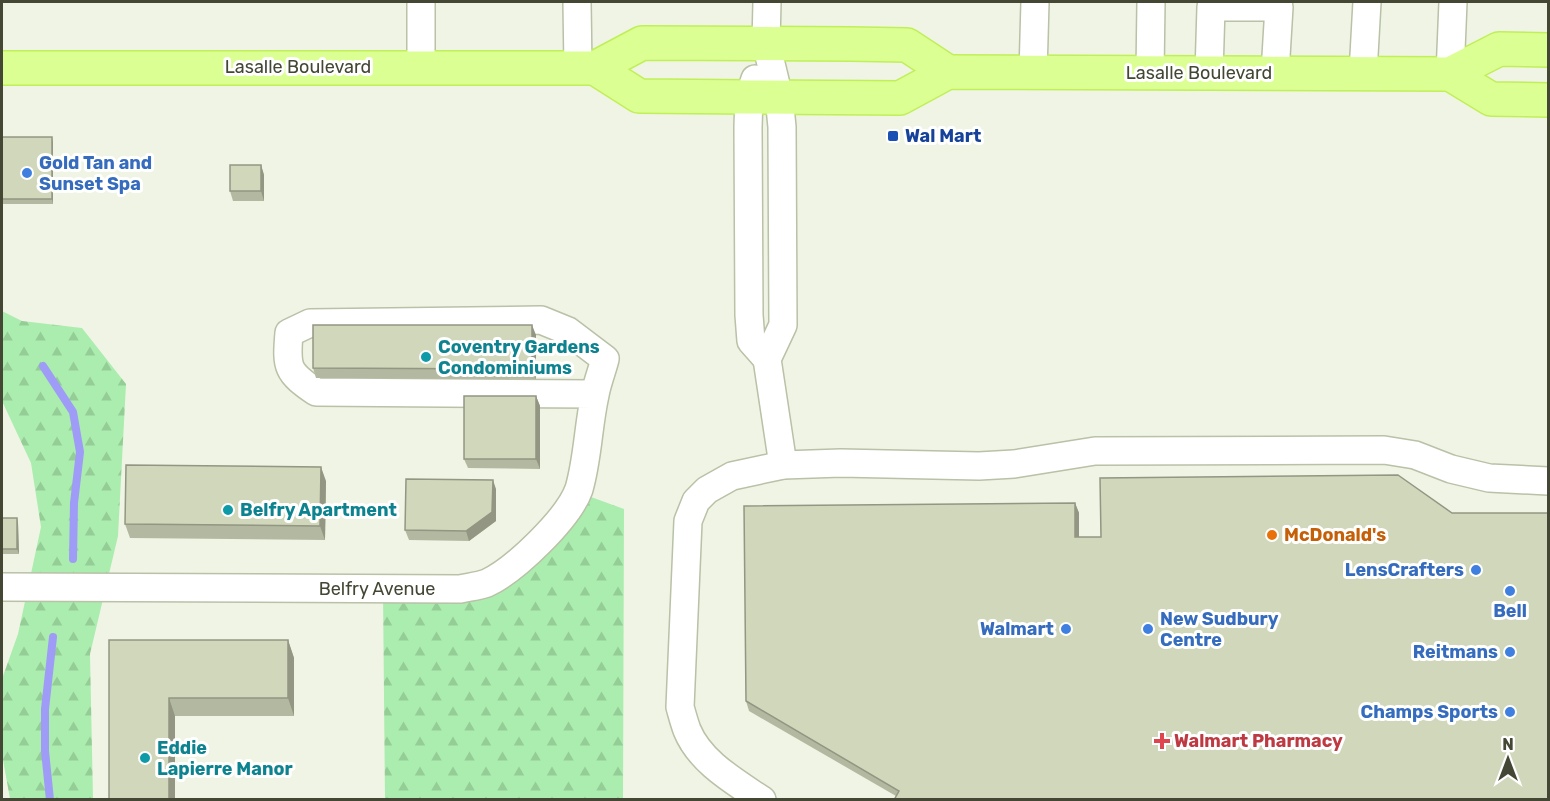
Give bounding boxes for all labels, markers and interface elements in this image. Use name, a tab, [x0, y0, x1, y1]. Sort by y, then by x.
street label: Lasalle Boulevard	[225, 56, 371, 78]
street label: Lasalle Boulevard	[1126, 62, 1272, 84]
place label: Wal Mart	[905, 125, 981, 147]
marker: Wal Mart	[886, 129, 900, 143]
place label: Gold Tan and Sunset Spa	[39, 152, 152, 195]
marker: Gold Tan and Sunset Spa	[20, 166, 34, 180]
place label: Coventry Gardens Condominiums	[438, 336, 600, 379]
marker: Coventry Gardens Condominiums	[419, 350, 433, 364]
place label: Belfry Apartment	[240, 499, 397, 521]
marker: Belfry Apartment	[221, 503, 235, 517]
place label: McDonald's	[1284, 524, 1386, 546]
marker: McDonald's	[1265, 528, 1279, 542]
place label: LensCrafters	[1345, 559, 1464, 581]
marker: LensCrafters	[1469, 563, 1483, 577]
street label: Belfry Avenue	[319, 578, 435, 600]
marker: Bell	[1503, 584, 1517, 598]
place label: Bell	[1493, 600, 1527, 622]
place label: New Sudbury Centre	[1160, 608, 1279, 651]
place label: Walmart	[980, 618, 1054, 640]
marker: Walmart	[1059, 622, 1073, 636]
marker: New Sudbury Centre	[1141, 622, 1155, 636]
place label: Reitmans	[1413, 641, 1498, 663]
marker: Reitmans	[1503, 645, 1517, 659]
place label: Champs Sports	[1361, 701, 1498, 723]
marker: Champs Sports	[1503, 705, 1517, 719]
north arrow	[1478, 729, 1538, 789]
place label: Walmart Pharmacy	[1174, 730, 1343, 752]
marker: Walmart Pharmacy	[1155, 734, 1169, 748]
text: N	[1502, 735, 1514, 754]
place label: Eddie Lapierre Manor	[157, 737, 293, 780]
marker: Eddie Lapierre Manor	[138, 751, 152, 765]

